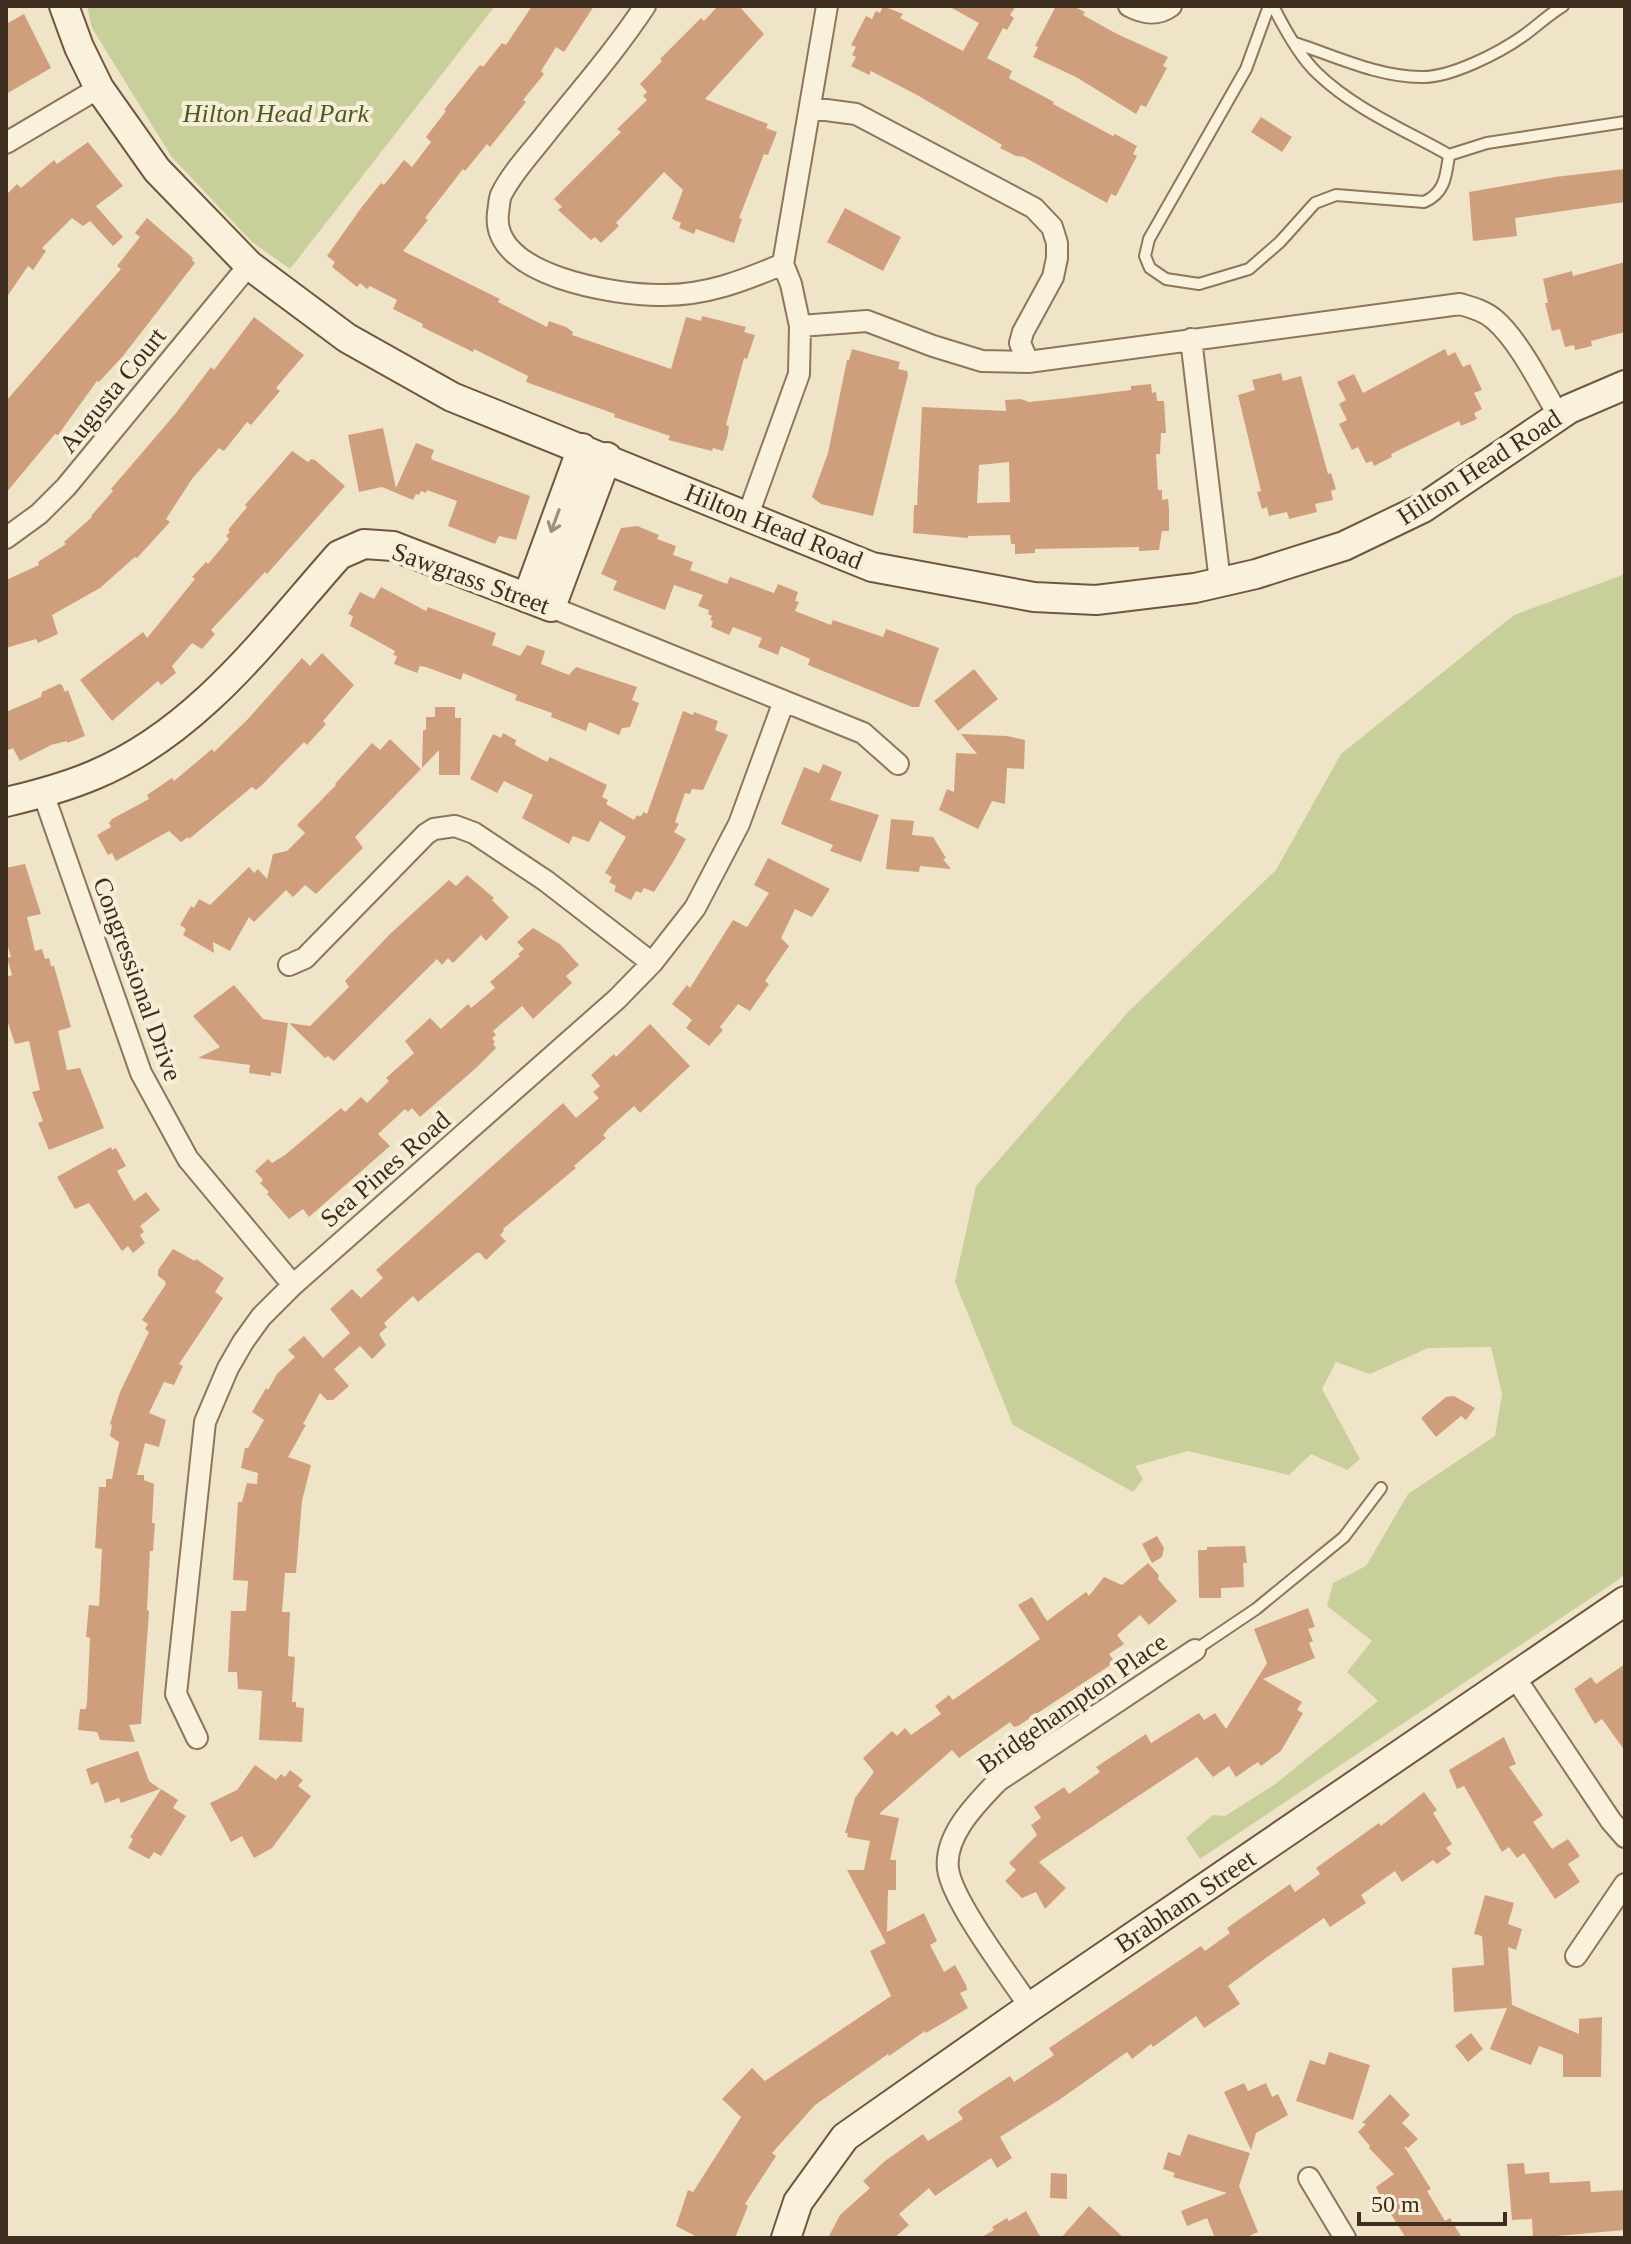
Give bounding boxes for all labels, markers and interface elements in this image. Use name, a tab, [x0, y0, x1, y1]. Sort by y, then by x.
park label: Hilton Head Park	[182, 99, 370, 128]
street label: Augusta Court	[53, 321, 172, 459]
street label: Hilton Head Road	[1392, 404, 1567, 531]
street label: Hilton Head Road	[681, 478, 867, 575]
one-way arrow	[547, 508, 562, 533]
street label: Sawgrass Street	[388, 537, 554, 621]
street label: Congressional Drive	[87, 873, 188, 1085]
street label: Sea Pines Road	[315, 1105, 456, 1233]
street label: Bridgehampton Place	[972, 1627, 1173, 1780]
street label: Brabham Street	[1110, 1844, 1261, 1959]
scale bar	[1359, 2176, 1505, 2226]
text: 50 m	[1371, 2191, 1420, 2217]

